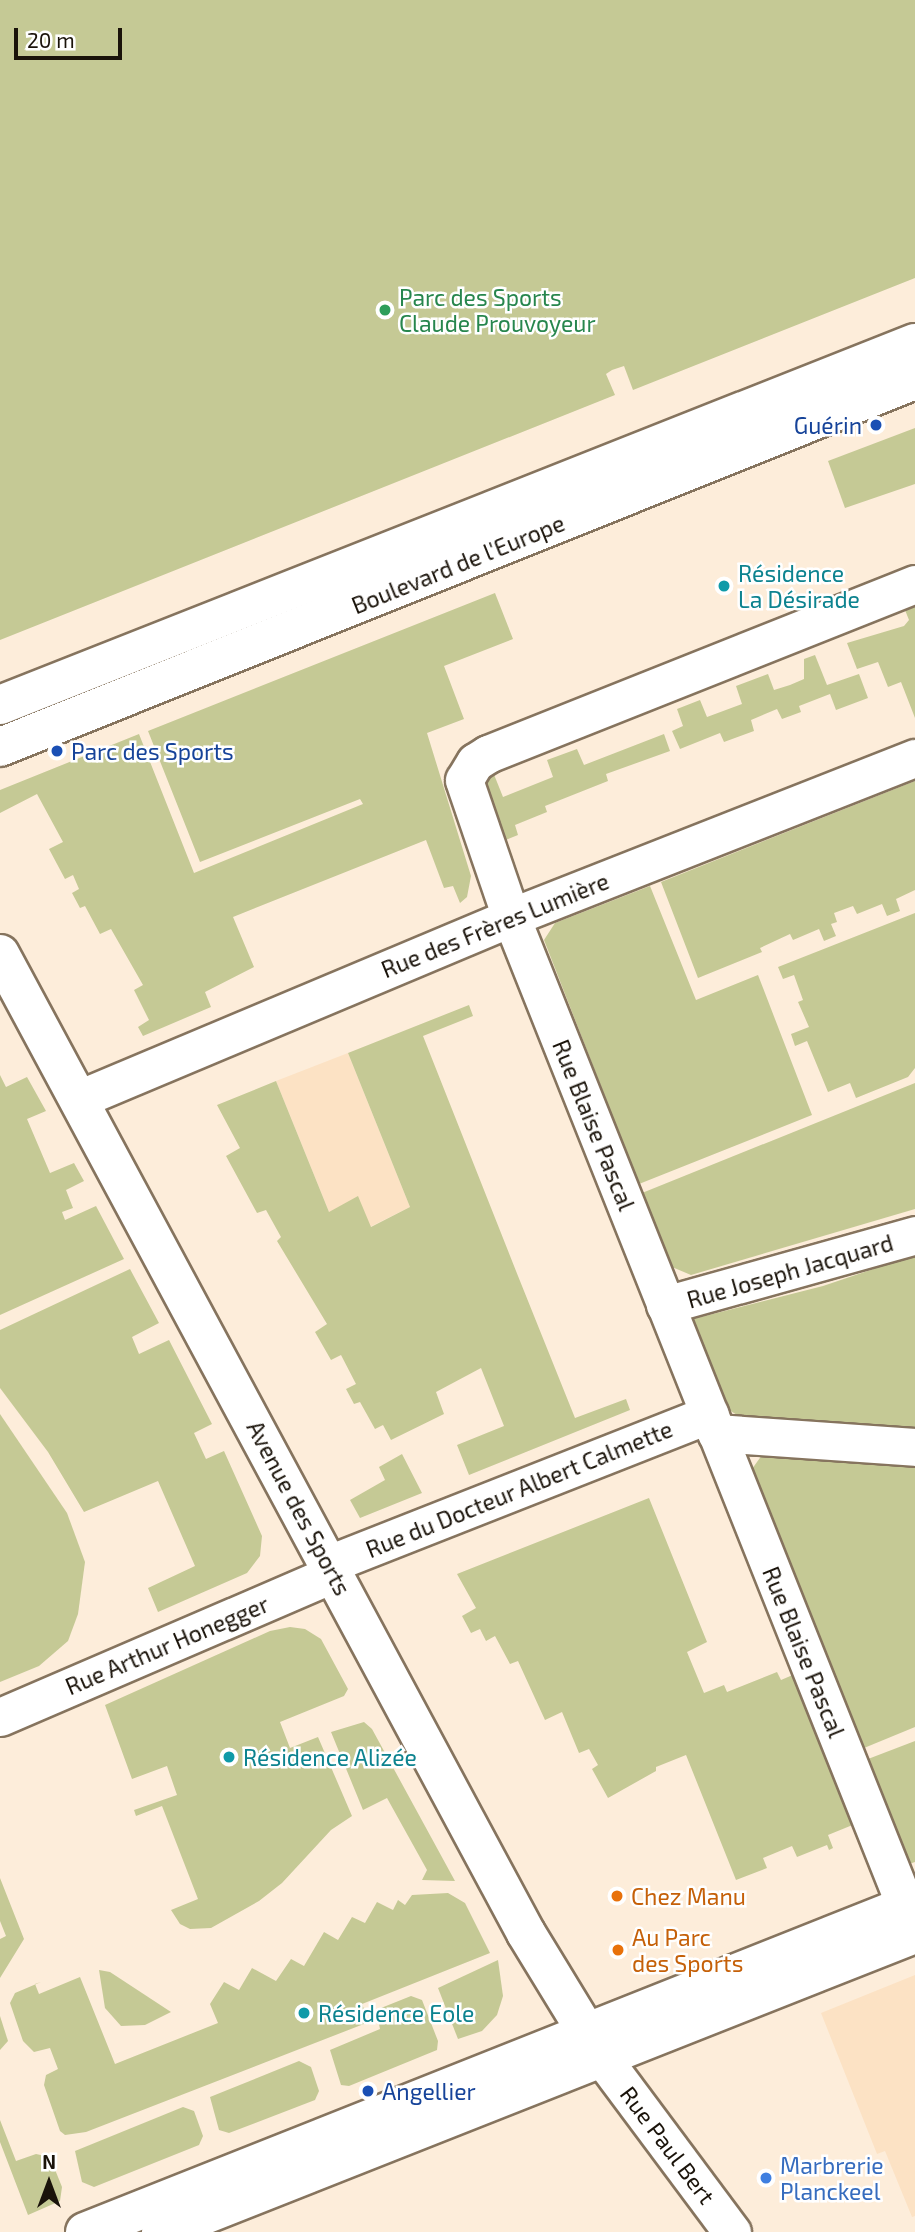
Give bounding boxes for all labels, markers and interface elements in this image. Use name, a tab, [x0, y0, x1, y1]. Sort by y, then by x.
scale bar	[18, 14, 126, 58]
text: 20 m	[27, 27, 75, 52]
place label: Parc des Sports Claude Prouvoyeur	[399, 283, 596, 337]
marker: Parc des Sports Claude Prouvoyeur	[377, 302, 393, 318]
place label: Guérin	[794, 411, 862, 439]
marker: Guérin	[868, 417, 884, 433]
street label: Boulevard de l'Europe	[348, 509, 568, 619]
place label: Résidence La Désirade	[738, 559, 860, 613]
marker: Résidence La Désirade	[716, 578, 732, 594]
place label: Parc des Sports	[71, 737, 234, 765]
marker: Parc des Sports	[49, 743, 65, 759]
street label: Rue des Frères Lumière	[377, 867, 613, 983]
street label: Rue Blaise Pascal	[547, 1036, 641, 1214]
street label: Rue Joseph Jacquard	[683, 1228, 897, 1314]
street label: Rue du Docteur Albert Calmette	[361, 1415, 677, 1563]
street label: Avenue des Sports	[241, 1416, 357, 1600]
street label: Rue Blaise Pascal	[757, 1563, 851, 1741]
street label: Rue Arthur Honegger	[61, 1589, 273, 1701]
place label: Résidence Alizée	[243, 1743, 418, 1771]
marker: Résidence Alizée	[221, 1749, 237, 1765]
place label: Chez Manu	[631, 1882, 746, 1910]
marker: Chez Manu	[609, 1888, 625, 1904]
place label: Au Parc des Sports	[632, 1923, 743, 1977]
marker: Au Parc des Sports	[610, 1942, 626, 1958]
place label: Résidence Eole	[318, 1999, 474, 2027]
marker: Résidence Eole	[296, 2005, 312, 2021]
place label: Angellier	[382, 2077, 476, 2105]
street label: Rue Paul Bert	[615, 2081, 721, 2209]
marker: Angellier	[360, 2083, 376, 2099]
north arrow	[14, 2148, 84, 2218]
text: N	[42, 2150, 56, 2173]
place label: Marbrerie Planckeel	[780, 2151, 884, 2205]
marker: Marbrerie Planckeel	[758, 2170, 774, 2186]

